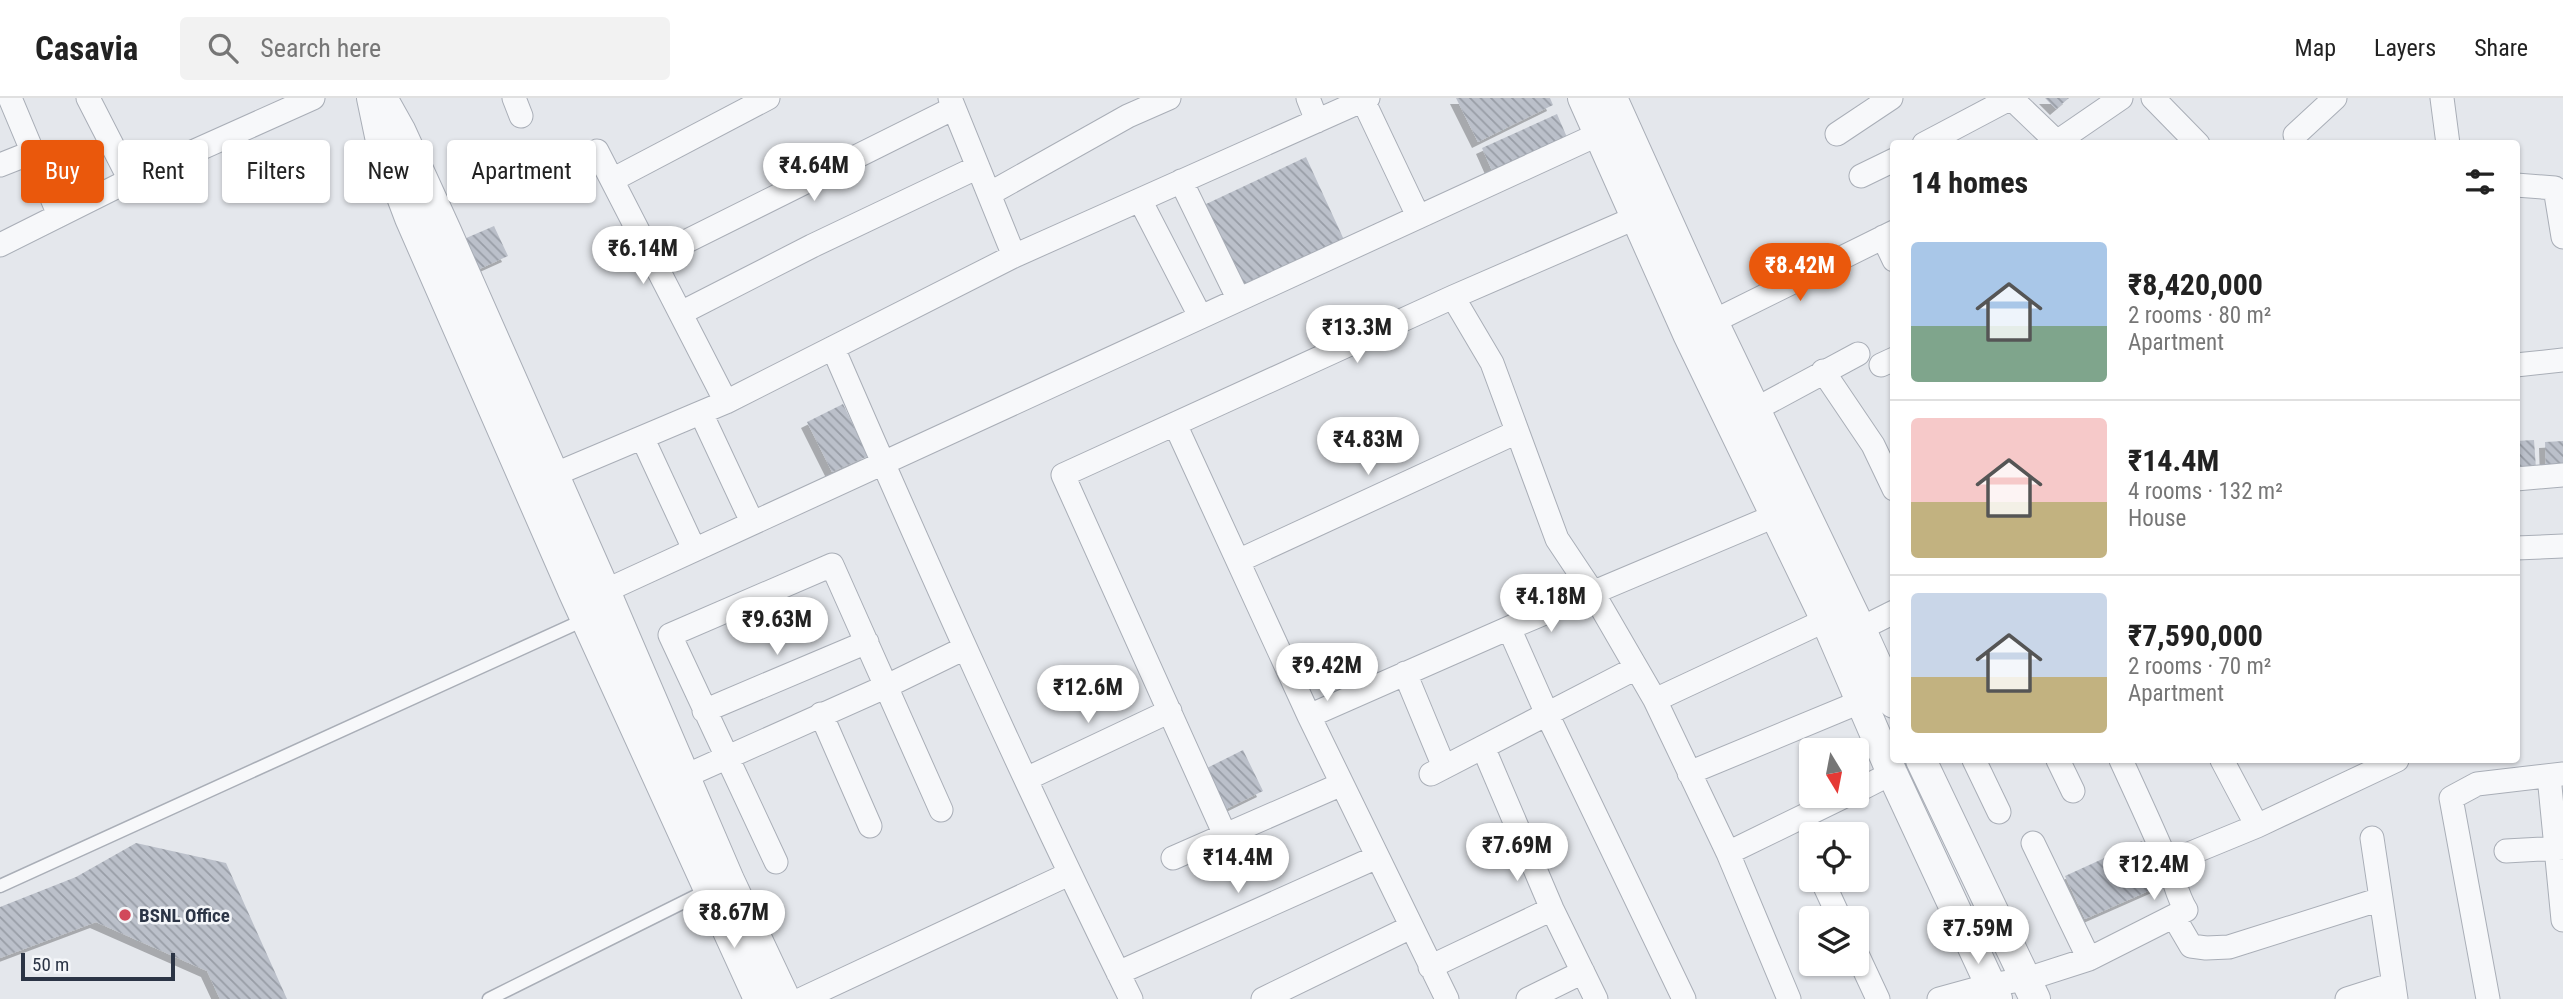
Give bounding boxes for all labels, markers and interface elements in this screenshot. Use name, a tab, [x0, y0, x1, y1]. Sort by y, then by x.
search box	[180, 17, 670, 80]
text: Casavia	[35, 29, 138, 68]
icon: search	[204, 29, 242, 67]
text: Search here	[260, 33, 381, 63]
text: Map	[2295, 34, 2336, 62]
text: Layers	[2374, 34, 2436, 62]
text: Share	[2474, 34, 2528, 62]
chip: Buy	[21, 140, 104, 203]
chip: Rent	[118, 140, 208, 203]
chip: Filters	[222, 140, 330, 203]
chip: New	[344, 140, 433, 203]
chip: Apartment	[447, 140, 596, 203]
pin: ₹4.64M	[757, 144, 871, 203]
text: ₹4.64M	[779, 152, 849, 179]
icon: filters	[2461, 163, 2499, 201]
text: 14 homes	[1911, 165, 2028, 200]
pin: ₹6.14M	[586, 226, 700, 286]
text: ₹6.14M	[608, 235, 678, 262]
pin: ₹8.42M	[1743, 244, 1857, 303]
text: ₹8.42M	[1765, 252, 1835, 279]
text: ₹8,420,000	[2128, 267, 2263, 302]
icon: home	[1967, 270, 2051, 354]
text: 2 rooms · 80 m²	[2128, 302, 2271, 329]
pin: ₹13.3M	[1300, 306, 1414, 365]
text: ₹13.3M	[1322, 314, 1392, 341]
text: Apartment	[2128, 329, 2224, 356]
pin: ₹4.83M	[1311, 418, 1425, 477]
text: ₹4.83M	[1333, 426, 1403, 453]
text: ₹14.4M	[2128, 443, 2219, 478]
icon: home	[1967, 446, 2051, 530]
text: 4 rooms · 132 m²	[2128, 478, 2283, 505]
text: House	[2128, 505, 2186, 532]
pin: ₹4.18M	[1494, 574, 1608, 634]
text: ₹4.18M	[1516, 583, 1586, 610]
pin: ₹9.63M	[720, 598, 834, 657]
text: ₹9.63M	[742, 606, 812, 633]
text: ₹7,590,000	[2128, 618, 2263, 653]
icon: home	[1967, 621, 2051, 705]
pin: ₹9.42M	[1270, 644, 1384, 703]
text: ₹9.42M	[1292, 652, 1362, 679]
text: 2 rooms · 70 m²	[2128, 653, 2271, 680]
pin: ₹12.6M	[1031, 666, 1145, 725]
text: ₹12.6M	[1053, 674, 1123, 701]
text: Apartment	[2128, 680, 2224, 707]
north arrow	[1799, 738, 1869, 808]
map controls	[1799, 738, 1869, 976]
button: locate	[1799, 822, 1869, 892]
pin: ₹7.69M	[1460, 824, 1574, 883]
text: ₹7.69M	[1482, 832, 1552, 859]
pin: ₹14.4M	[1181, 836, 1295, 895]
pin: ₹12.4M	[2097, 842, 2211, 902]
text: ₹14.4M	[1203, 844, 1273, 871]
text: ₹12.4M	[2119, 851, 2189, 878]
pin: ₹8.67M	[677, 890, 791, 950]
text: ₹8.67M	[699, 899, 769, 926]
place label: BSNL Office	[139, 904, 230, 927]
button: layers	[1799, 906, 1869, 976]
pin: ₹7.59M	[1921, 906, 2035, 966]
marker: BSNL Office	[117, 907, 133, 923]
text: ₹7.59M	[1943, 915, 2013, 942]
scale bar	[21, 950, 175, 982]
text: 50 m	[32, 953, 69, 976]

